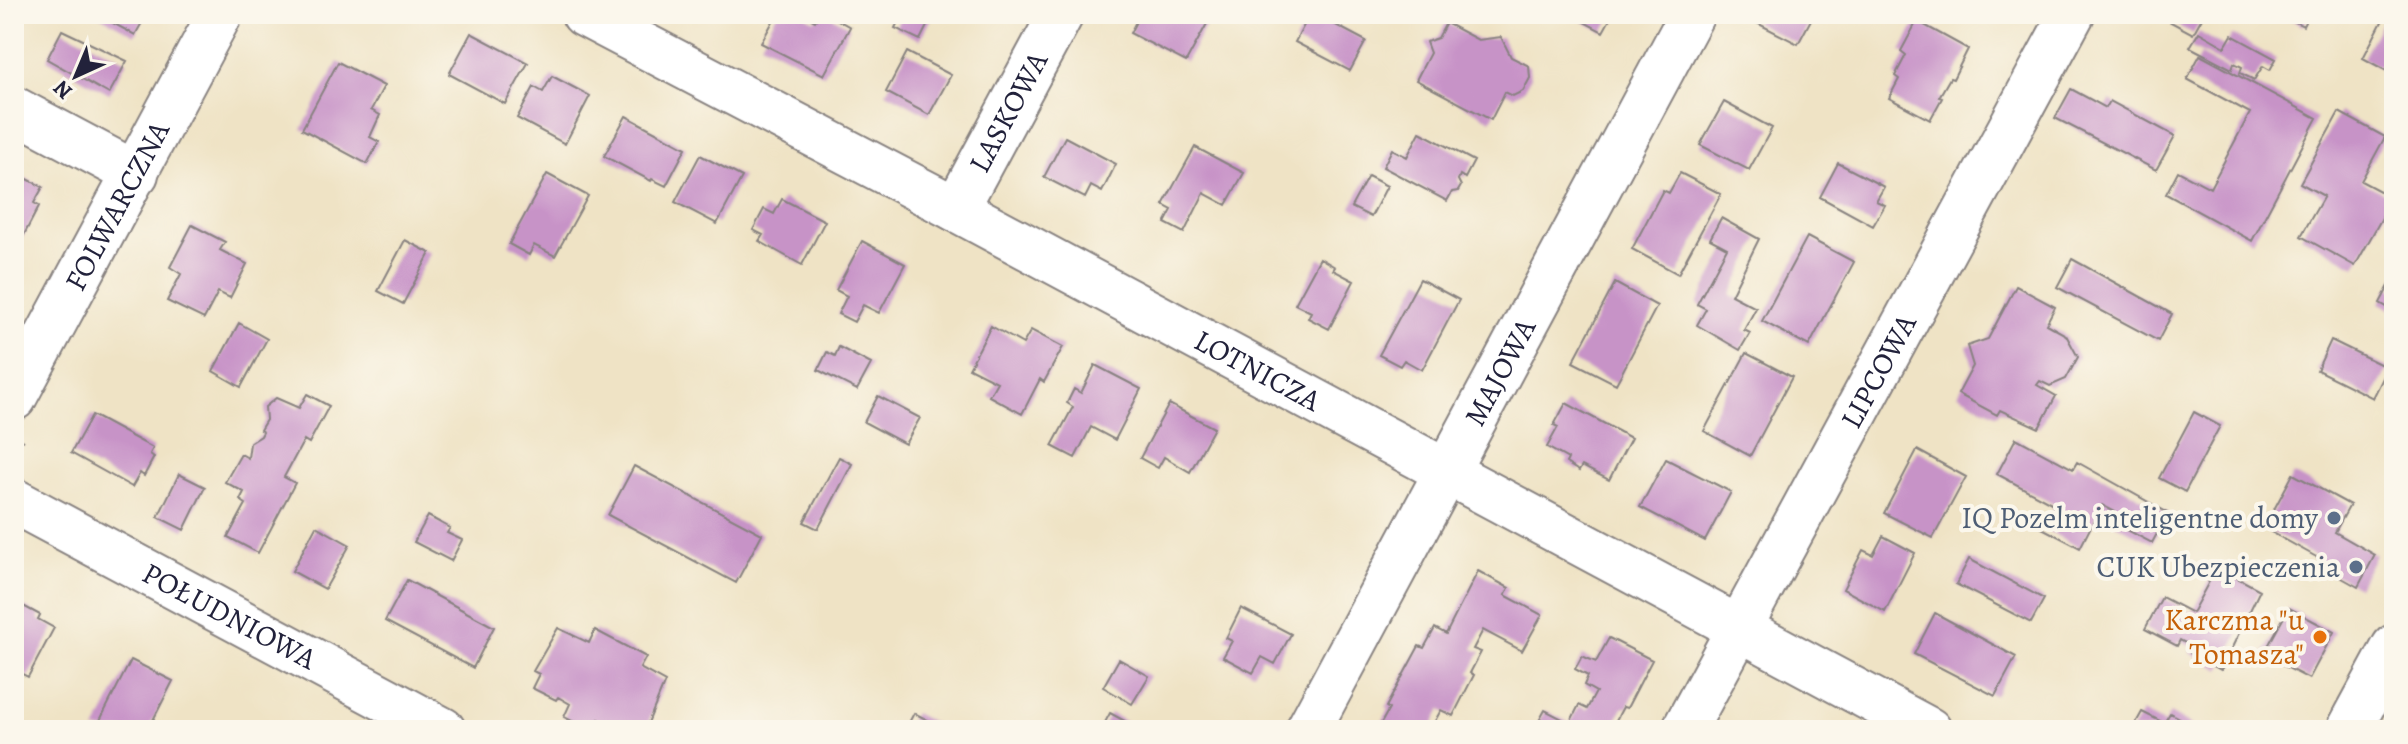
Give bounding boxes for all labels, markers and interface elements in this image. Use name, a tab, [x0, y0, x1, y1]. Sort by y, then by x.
north arrow	[36, 36, 116, 116]
street label: LASKOWA	[959, 44, 1057, 180]
text: N	[47, 73, 79, 106]
street label: FOLWARCZNA	[55, 114, 179, 298]
street label: LIPCOWA	[1831, 307, 1926, 436]
street label: MAJOWA	[1455, 311, 1545, 433]
street label: LOTNICZA	[1187, 320, 1328, 421]
place label: IQ Pozelm inteligentne domy	[1961, 498, 2319, 538]
marker: IQ Pozelm inteligentne domy	[2325, 509, 2343, 527]
place label: CUK Ubezpieczenia	[2097, 547, 2340, 587]
street label: POŁUDNIOWA	[135, 553, 324, 679]
marker: CUK Ubezpieczenia	[2347, 558, 2365, 576]
place label: Karczma "u Tomasza"	[2164, 600, 2305, 674]
marker: Karczma "u Tomasza"	[2311, 628, 2329, 646]

